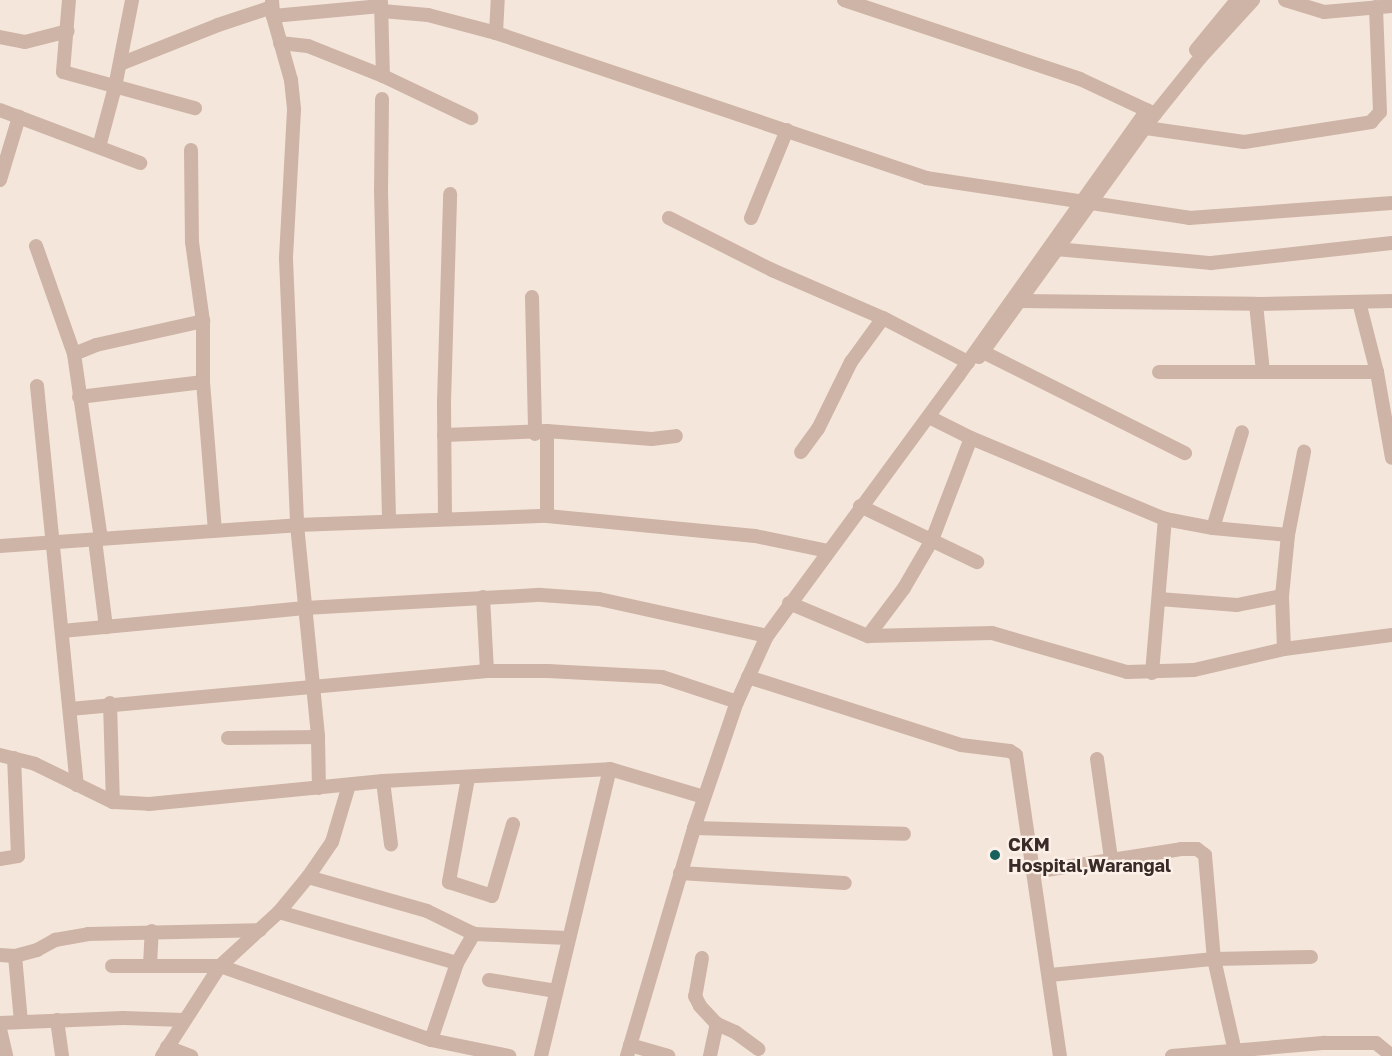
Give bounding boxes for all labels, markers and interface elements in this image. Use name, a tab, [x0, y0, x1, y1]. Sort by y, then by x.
place label: CKM Hospital,Warangal	[1008, 834, 1171, 876]
marker: CKM Hospital,Warangal	[986, 846, 1004, 864]

